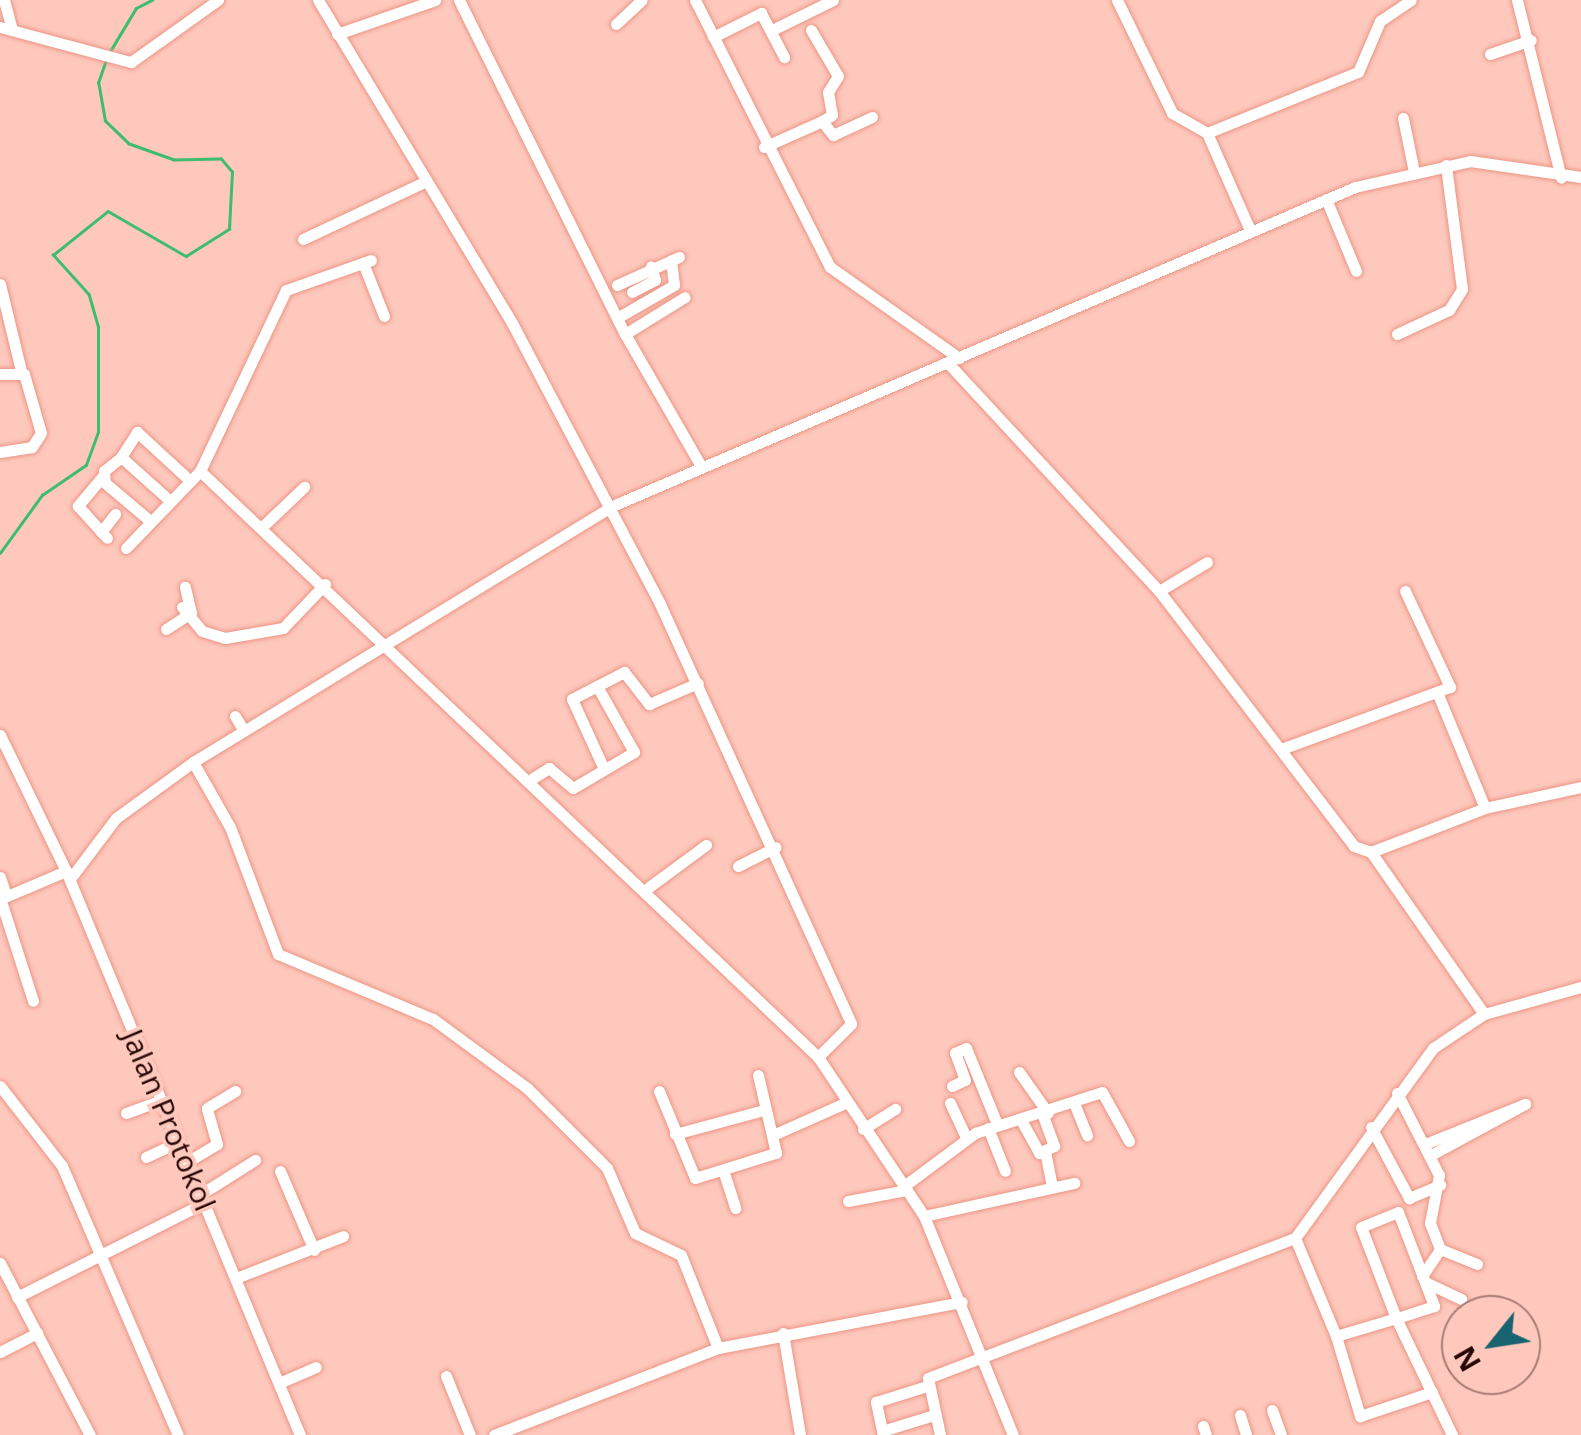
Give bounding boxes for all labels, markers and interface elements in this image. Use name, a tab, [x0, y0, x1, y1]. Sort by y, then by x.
street label: Jalan Protokol	[115, 1024, 223, 1216]
north arrow	[1441, 1295, 1541, 1395]
text: N	[1445, 1340, 1489, 1378]

